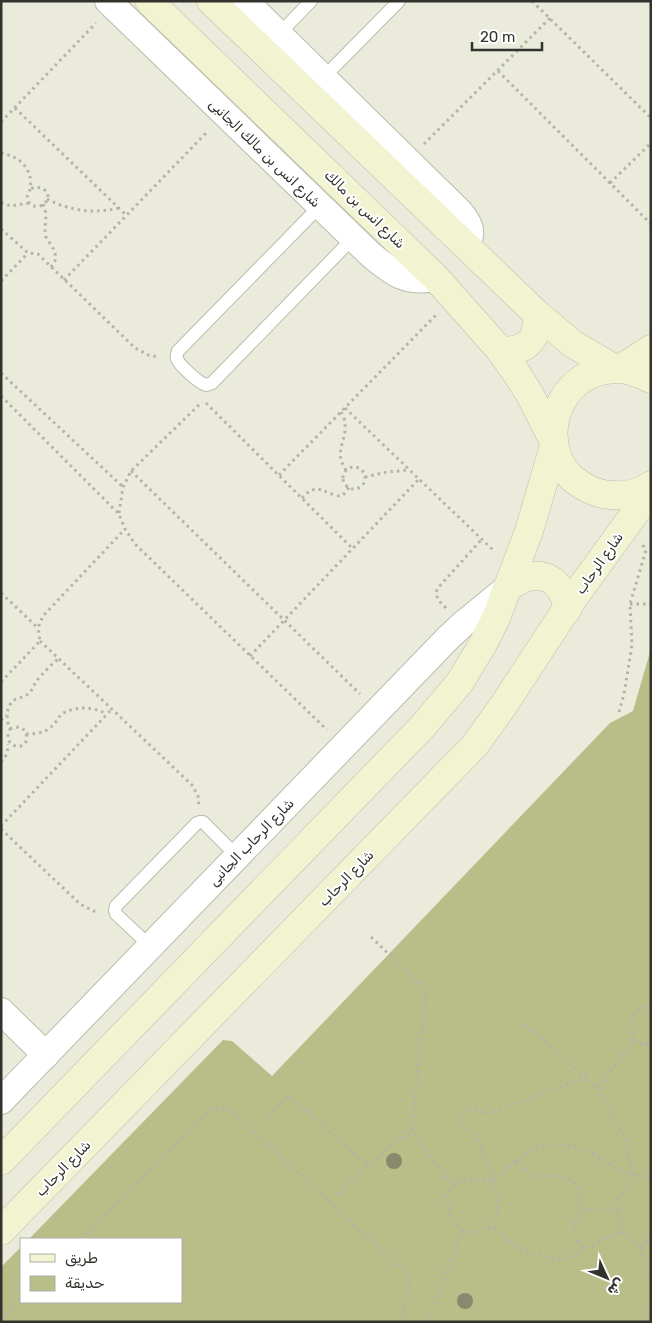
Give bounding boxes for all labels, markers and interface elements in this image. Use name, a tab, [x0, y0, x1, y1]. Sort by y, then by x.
scale bar	[472, 20, 542, 52]
text: 20 m	[480, 28, 515, 46]
street label: شارع انس بن مالك الجانبى	[204, 95, 324, 213]
street label: شارع انس بن مالك	[319, 167, 409, 254]
street label: شارع الرحاب	[572, 529, 629, 599]
street label: شارع الرحاب الجانبى	[205, 795, 299, 891]
street label: شارع الرحاب	[315, 847, 379, 912]
street label: شارع الرحاب	[32, 1137, 96, 1202]
legend	[20, 1238, 182, 1303]
text: طريق	[65, 1249, 98, 1267]
north arrow	[582, 1253, 632, 1303]
text: حديقة	[65, 1274, 105, 1292]
text: ش	[604, 1274, 628, 1299]

